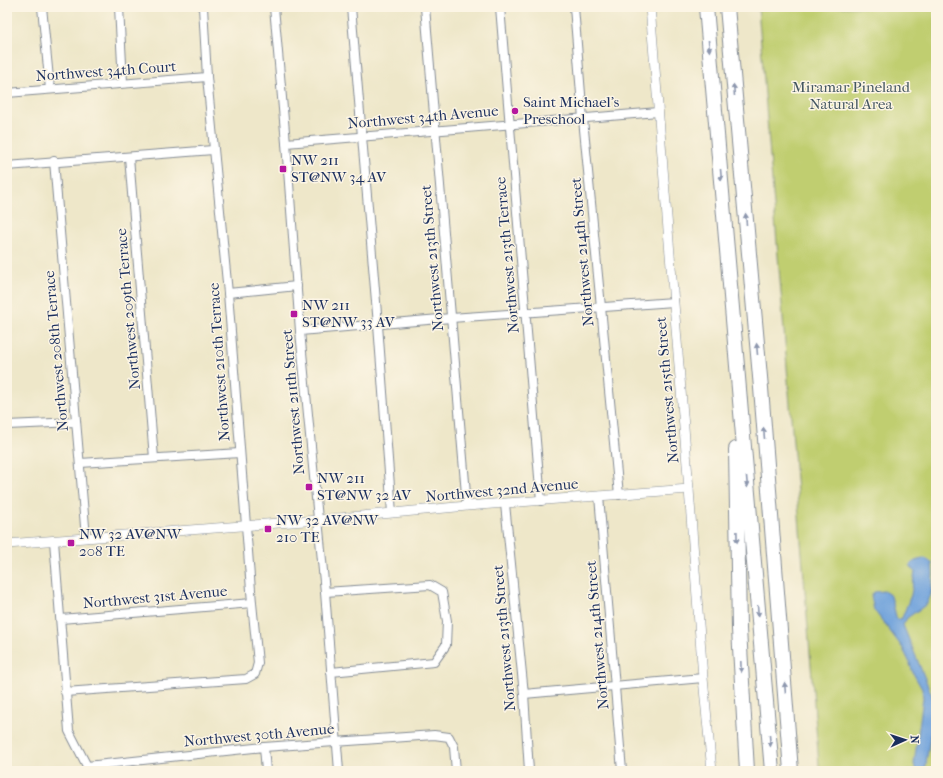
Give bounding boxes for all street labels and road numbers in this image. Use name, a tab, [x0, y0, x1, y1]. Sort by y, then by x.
street label: Northwest 34th Court	[35, 57, 178, 85]
street label: Northwest 34th Avenue	[347, 101, 500, 133]
street label: Northwest 213th Terrace	[491, 175, 523, 334]
street label: Northwest 214th Street	[566, 176, 597, 327]
street label: Northwest 213th Street	[417, 183, 447, 332]
street label: Northwest 209th Terrace	[112, 227, 144, 390]
street label: Northwest 208th Terrace	[40, 269, 72, 432]
street label: Northwest 210th Terrace	[204, 281, 234, 442]
street label: Northwest 215th Street	[652, 315, 682, 464]
street label: Northwest 211th Street	[278, 328, 308, 475]
street label: Northwest 32nd Avenue	[425, 474, 580, 506]
street label: Northwest 214th Street	[581, 559, 612, 710]
street label: Northwest 213th Street	[489, 563, 519, 712]
street label: Northwest 31st Avenue	[82, 582, 229, 612]
street label: Northwest 30th Avenue	[183, 719, 335, 751]

